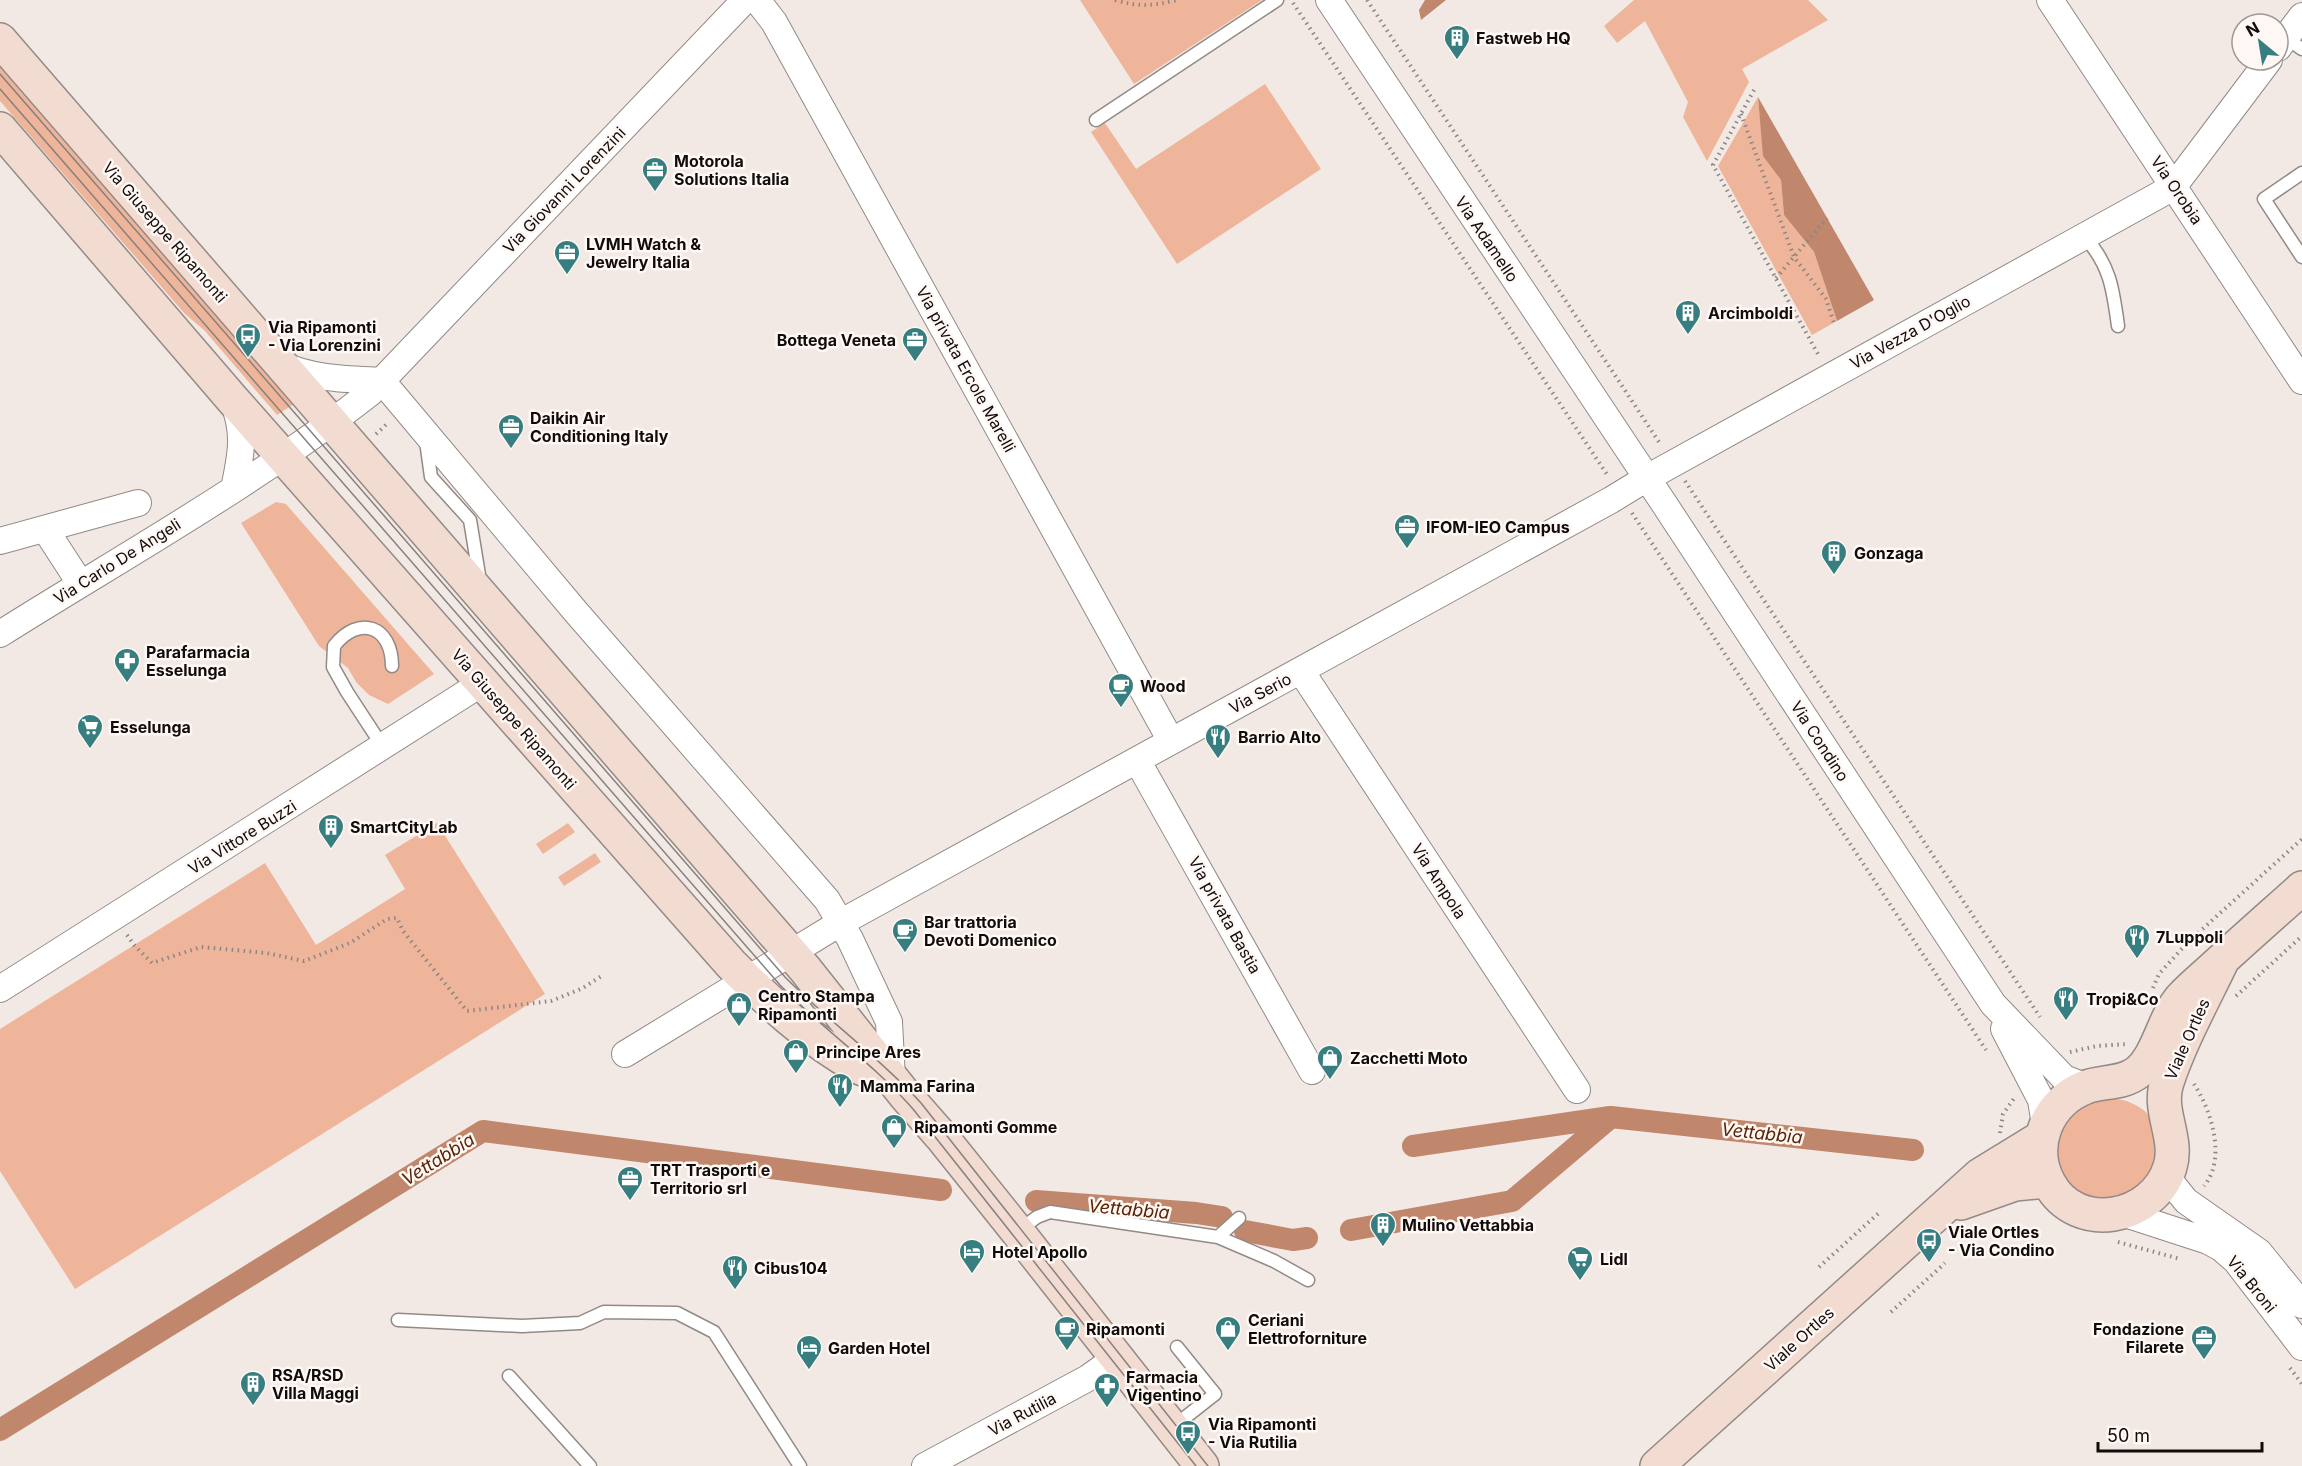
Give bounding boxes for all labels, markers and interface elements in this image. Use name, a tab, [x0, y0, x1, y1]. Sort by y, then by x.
north arrow	[2230, 12, 2290, 72]
text: N	[2242, 17, 2263, 41]
building icon: Fastweb HQ	[1442, 23, 1472, 61]
place label: Fastweb HQ	[1476, 28, 1571, 48]
street label: Via Giovanni Lorenzini	[498, 123, 630, 257]
place label: Motorola Solutions Italia	[674, 151, 789, 189]
street label: Via Orobia	[2147, 152, 2207, 228]
office icon: Motorola Solutions Italia	[640, 155, 670, 193]
street label: Via Giuseppe Ripamonti	[98, 157, 232, 307]
street label: Via Adamello	[1451, 192, 1523, 286]
place label: LVMH Watch & Jewelry Italia	[586, 234, 701, 272]
office icon: LVMH Watch & Jewelry Italia	[552, 238, 582, 276]
street label: Via privata Ercole Marelli	[912, 282, 1020, 456]
street label: Via Vezza D'Oglio	[1846, 291, 1974, 373]
building icon: Arcimboldi	[1673, 298, 1703, 336]
place label: Arcimboldi	[1708, 303, 1793, 323]
place label: Via Ripamonti - Via Lorenzini	[268, 317, 381, 355]
bus stop icon: Via Ripamonti - Via Lorenzini	[233, 321, 263, 359]
office icon: Bottega Veneta	[900, 325, 930, 363]
place label: Bottega Veneta	[777, 330, 896, 350]
place label: Daikin Air Conditioning Italy	[530, 408, 669, 446]
office icon: Daikin Air Conditioning Italy	[496, 412, 526, 450]
office icon: IFOM-IEO Campus	[1392, 512, 1422, 550]
street label: Via Carlo De Angeli	[50, 514, 184, 608]
place label: IFOM-IEO Campus	[1426, 517, 1570, 537]
building icon: Gonzaga	[1819, 538, 1849, 576]
place label: Gonzaga	[1854, 543, 1924, 563]
place label: Parafarmacia Esselunga	[146, 642, 250, 680]
street label: Via Giuseppe Ripamonti	[447, 644, 581, 794]
pharmacy icon: Parafarmacia Esselunga	[112, 646, 142, 684]
street label: Via Serio	[1225, 668, 1295, 718]
cafe icon: Wood	[1106, 671, 1136, 709]
place label: Wood	[1140, 676, 1186, 696]
street label: Via Condino	[1787, 697, 1853, 785]
supermarket icon: Esselunga	[75, 712, 105, 750]
place label: Esselunga	[110, 717, 191, 737]
restaurant icon: Barrio Alto	[1203, 722, 1233, 760]
place label: Barrio Alto	[1238, 727, 1321, 747]
street label: Via Vittore Buzzi	[184, 796, 300, 878]
building icon: SmartCityLab	[316, 812, 346, 850]
place label: SmartCityLab	[350, 817, 458, 837]
street label: Via Ampola	[1407, 840, 1471, 922]
street label: Via privata Bastia	[1184, 853, 1266, 977]
place label: Bar trattoria Devoti Domenico	[924, 912, 1057, 950]
cafe icon: Bar trattoria Devoti Domenico	[890, 916, 920, 954]
restaurant icon: 7Luppoli	[2122, 922, 2152, 960]
place label: 7Luppoli	[2156, 927, 2223, 947]
restaurant icon: Tropi&Co	[2051, 984, 2081, 1022]
place label: Centro Stampa Ripamonti	[758, 986, 875, 1024]
place label: Tropi&Co	[2086, 989, 2159, 1009]
shop icon: Centro Stampa Ripamonti	[724, 990, 754, 1028]
street label: Viale Ortles	[2160, 995, 2214, 1083]
shop icon: Principe Ares	[781, 1037, 811, 1075]
place label: Principe Ares	[816, 1042, 921, 1062]
shop icon: Zacchetti Moto	[1315, 1043, 1345, 1081]
place label: Zacchetti Moto	[1350, 1048, 1468, 1068]
restaurant icon: Mamma Farina	[825, 1071, 855, 1109]
place label: Mamma Farina	[860, 1076, 975, 1096]
shop icon: Ripamonti Gomme	[879, 1112, 909, 1150]
place label: Ripamonti Gomme	[914, 1117, 1057, 1137]
water label: Vettabbia	[1720, 1118, 1804, 1148]
water label: Vettabbia	[398, 1128, 478, 1190]
place label: TRT Trasporti e Territorio srl	[650, 1160, 770, 1198]
office icon: TRT Trasporti e Territorio srl	[615, 1164, 645, 1202]
water label: Vettabbia	[1087, 1195, 1171, 1223]
building icon: Mulino Vettabbia	[1368, 1210, 1398, 1248]
place label: Mulino Vettabbia	[1402, 1215, 1534, 1235]
place label: Viale Ortles - Via Condino	[1948, 1222, 2055, 1260]
bus stop icon: Viale Ortles - Via Condino	[1914, 1226, 1944, 1264]
hotel icon: Hotel Apollo	[957, 1237, 987, 1275]
place label: Hotel Apollo	[992, 1242, 1088, 1262]
supermarket icon: Lidl	[1565, 1244, 1595, 1282]
place label: Lidl	[1600, 1249, 1628, 1269]
street label: Via Broni	[2223, 1251, 2281, 1317]
restaurant icon: Cibus104	[720, 1253, 750, 1291]
place label: Cibus104	[754, 1258, 828, 1278]
street label: Viale Ortles	[1760, 1302, 1838, 1376]
place label: Ceriani Elettroforniture	[1248, 1310, 1367, 1348]
cafe icon: Ripamonti	[1052, 1314, 1082, 1352]
shop icon: Ceriani Elettroforniture	[1213, 1314, 1243, 1352]
place label: Ripamonti	[1086, 1319, 1165, 1339]
place label: Fondazione Filarete	[2093, 1319, 2184, 1357]
office icon: Fondazione Filarete	[2189, 1323, 2219, 1361]
hotel icon: Garden Hotel	[794, 1333, 824, 1371]
place label: Garden Hotel	[828, 1338, 930, 1358]
place label: RSA/RSD Villa Maggi	[272, 1365, 359, 1403]
place label: Farmacia Vigentino	[1126, 1367, 1202, 1405]
building icon: RSA/RSD Villa Maggi	[238, 1369, 268, 1407]
pharmacy icon: Farmacia Vigentino	[1092, 1371, 1122, 1409]
street label: Via Rutilia	[985, 1388, 1059, 1440]
place label: Via Ripamonti - Via Rutilia	[1208, 1414, 1316, 1452]
scale bar	[2098, 1415, 2262, 1453]
bus stop icon: Via Ripamonti - Via Rutilia	[1173, 1418, 1203, 1456]
text: 50 m	[2107, 1425, 2150, 1446]

